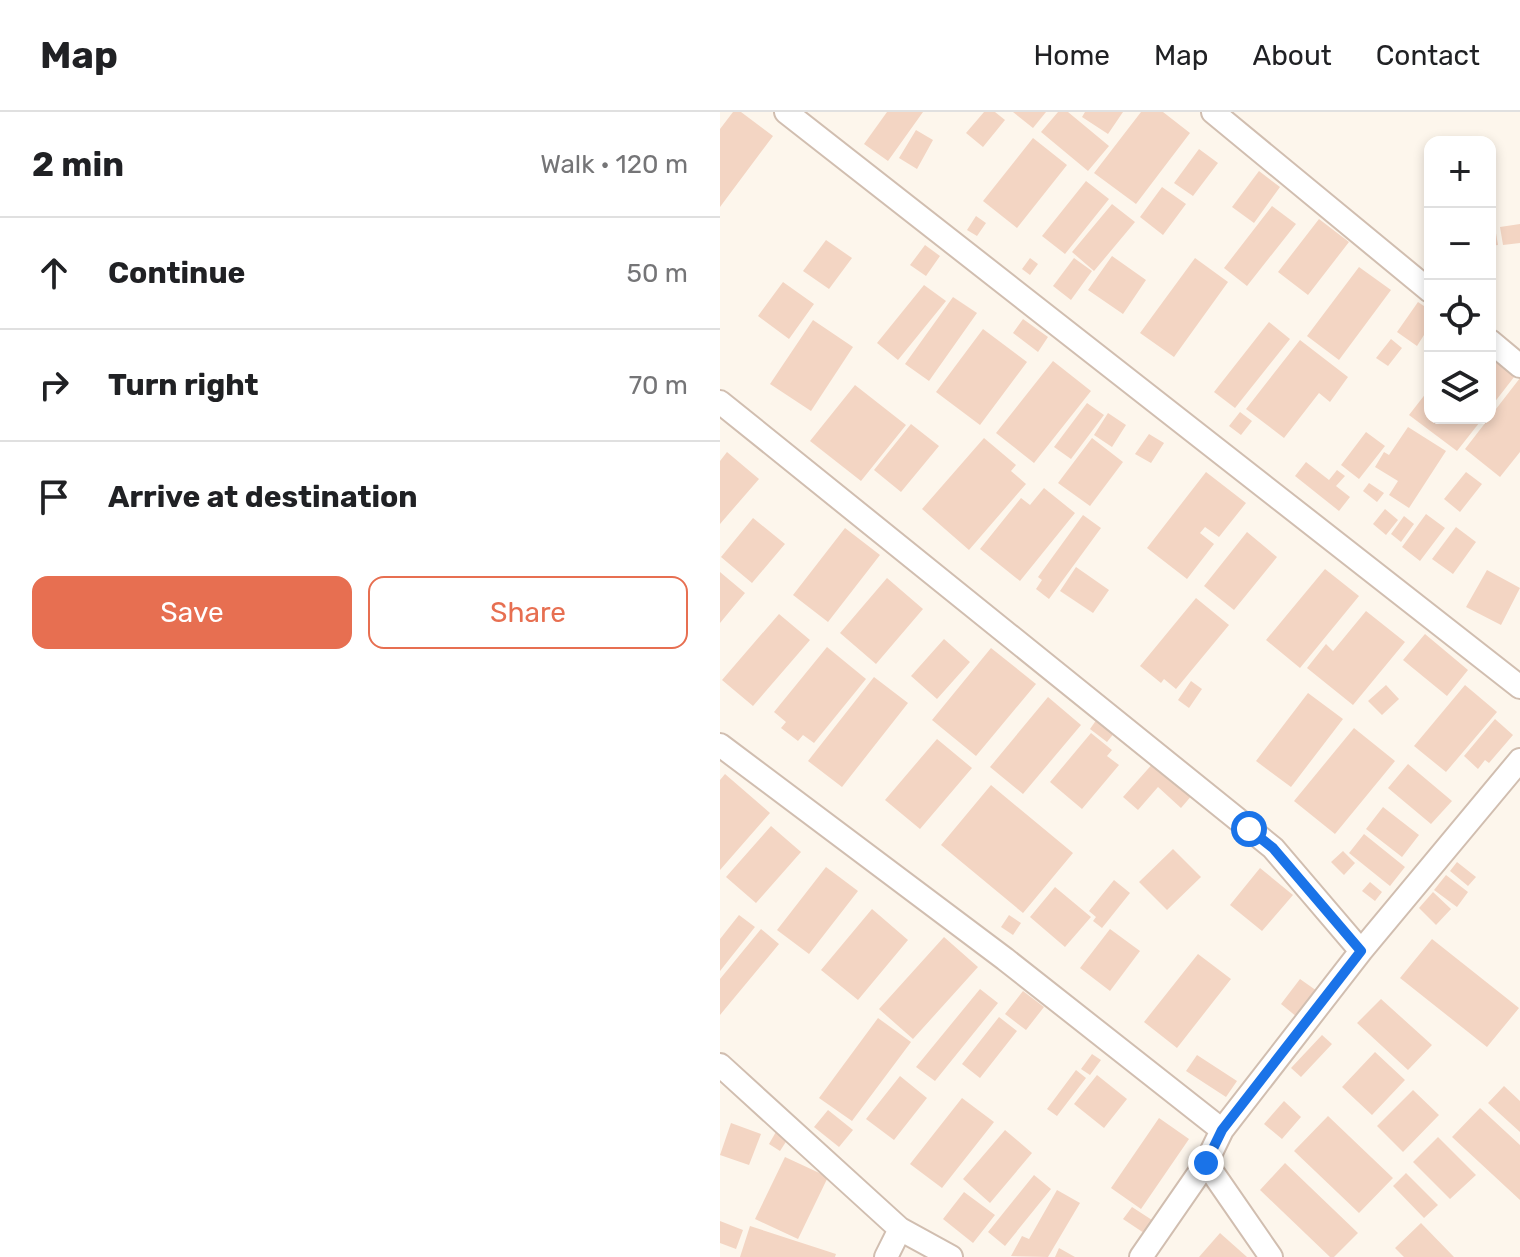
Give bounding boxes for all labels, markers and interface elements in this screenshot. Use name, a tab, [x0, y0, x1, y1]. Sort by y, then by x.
text: Map	[40, 32, 118, 78]
text: Home	[1033, 39, 1110, 72]
text: Map	[1154, 39, 1208, 72]
text: About	[1252, 39, 1332, 72]
text: Contact	[1376, 39, 1480, 72]
map controls	[1424, 136, 1496, 424]
button: +	[1424, 136, 1496, 208]
text: 2 min	[32, 144, 124, 185]
text: Walk · 120 m	[540, 149, 688, 180]
button: −	[1424, 208, 1496, 280]
icon: ahead	[32, 251, 76, 295]
text: Continue	[108, 255, 245, 291]
text: 50 m	[627, 258, 688, 289]
button: locate	[1424, 280, 1496, 352]
button: layers	[1424, 352, 1496, 424]
icon: right	[32, 363, 76, 407]
text: Turn right	[108, 367, 259, 403]
text: 70 m	[629, 370, 688, 401]
icon: arrive	[32, 475, 76, 519]
text: Arrive at destination	[108, 479, 418, 515]
button: Save	[32, 576, 352, 649]
button: Share	[368, 576, 688, 649]
route start	[1231, 811, 1267, 847]
route end	[1188, 1145, 1224, 1181]

